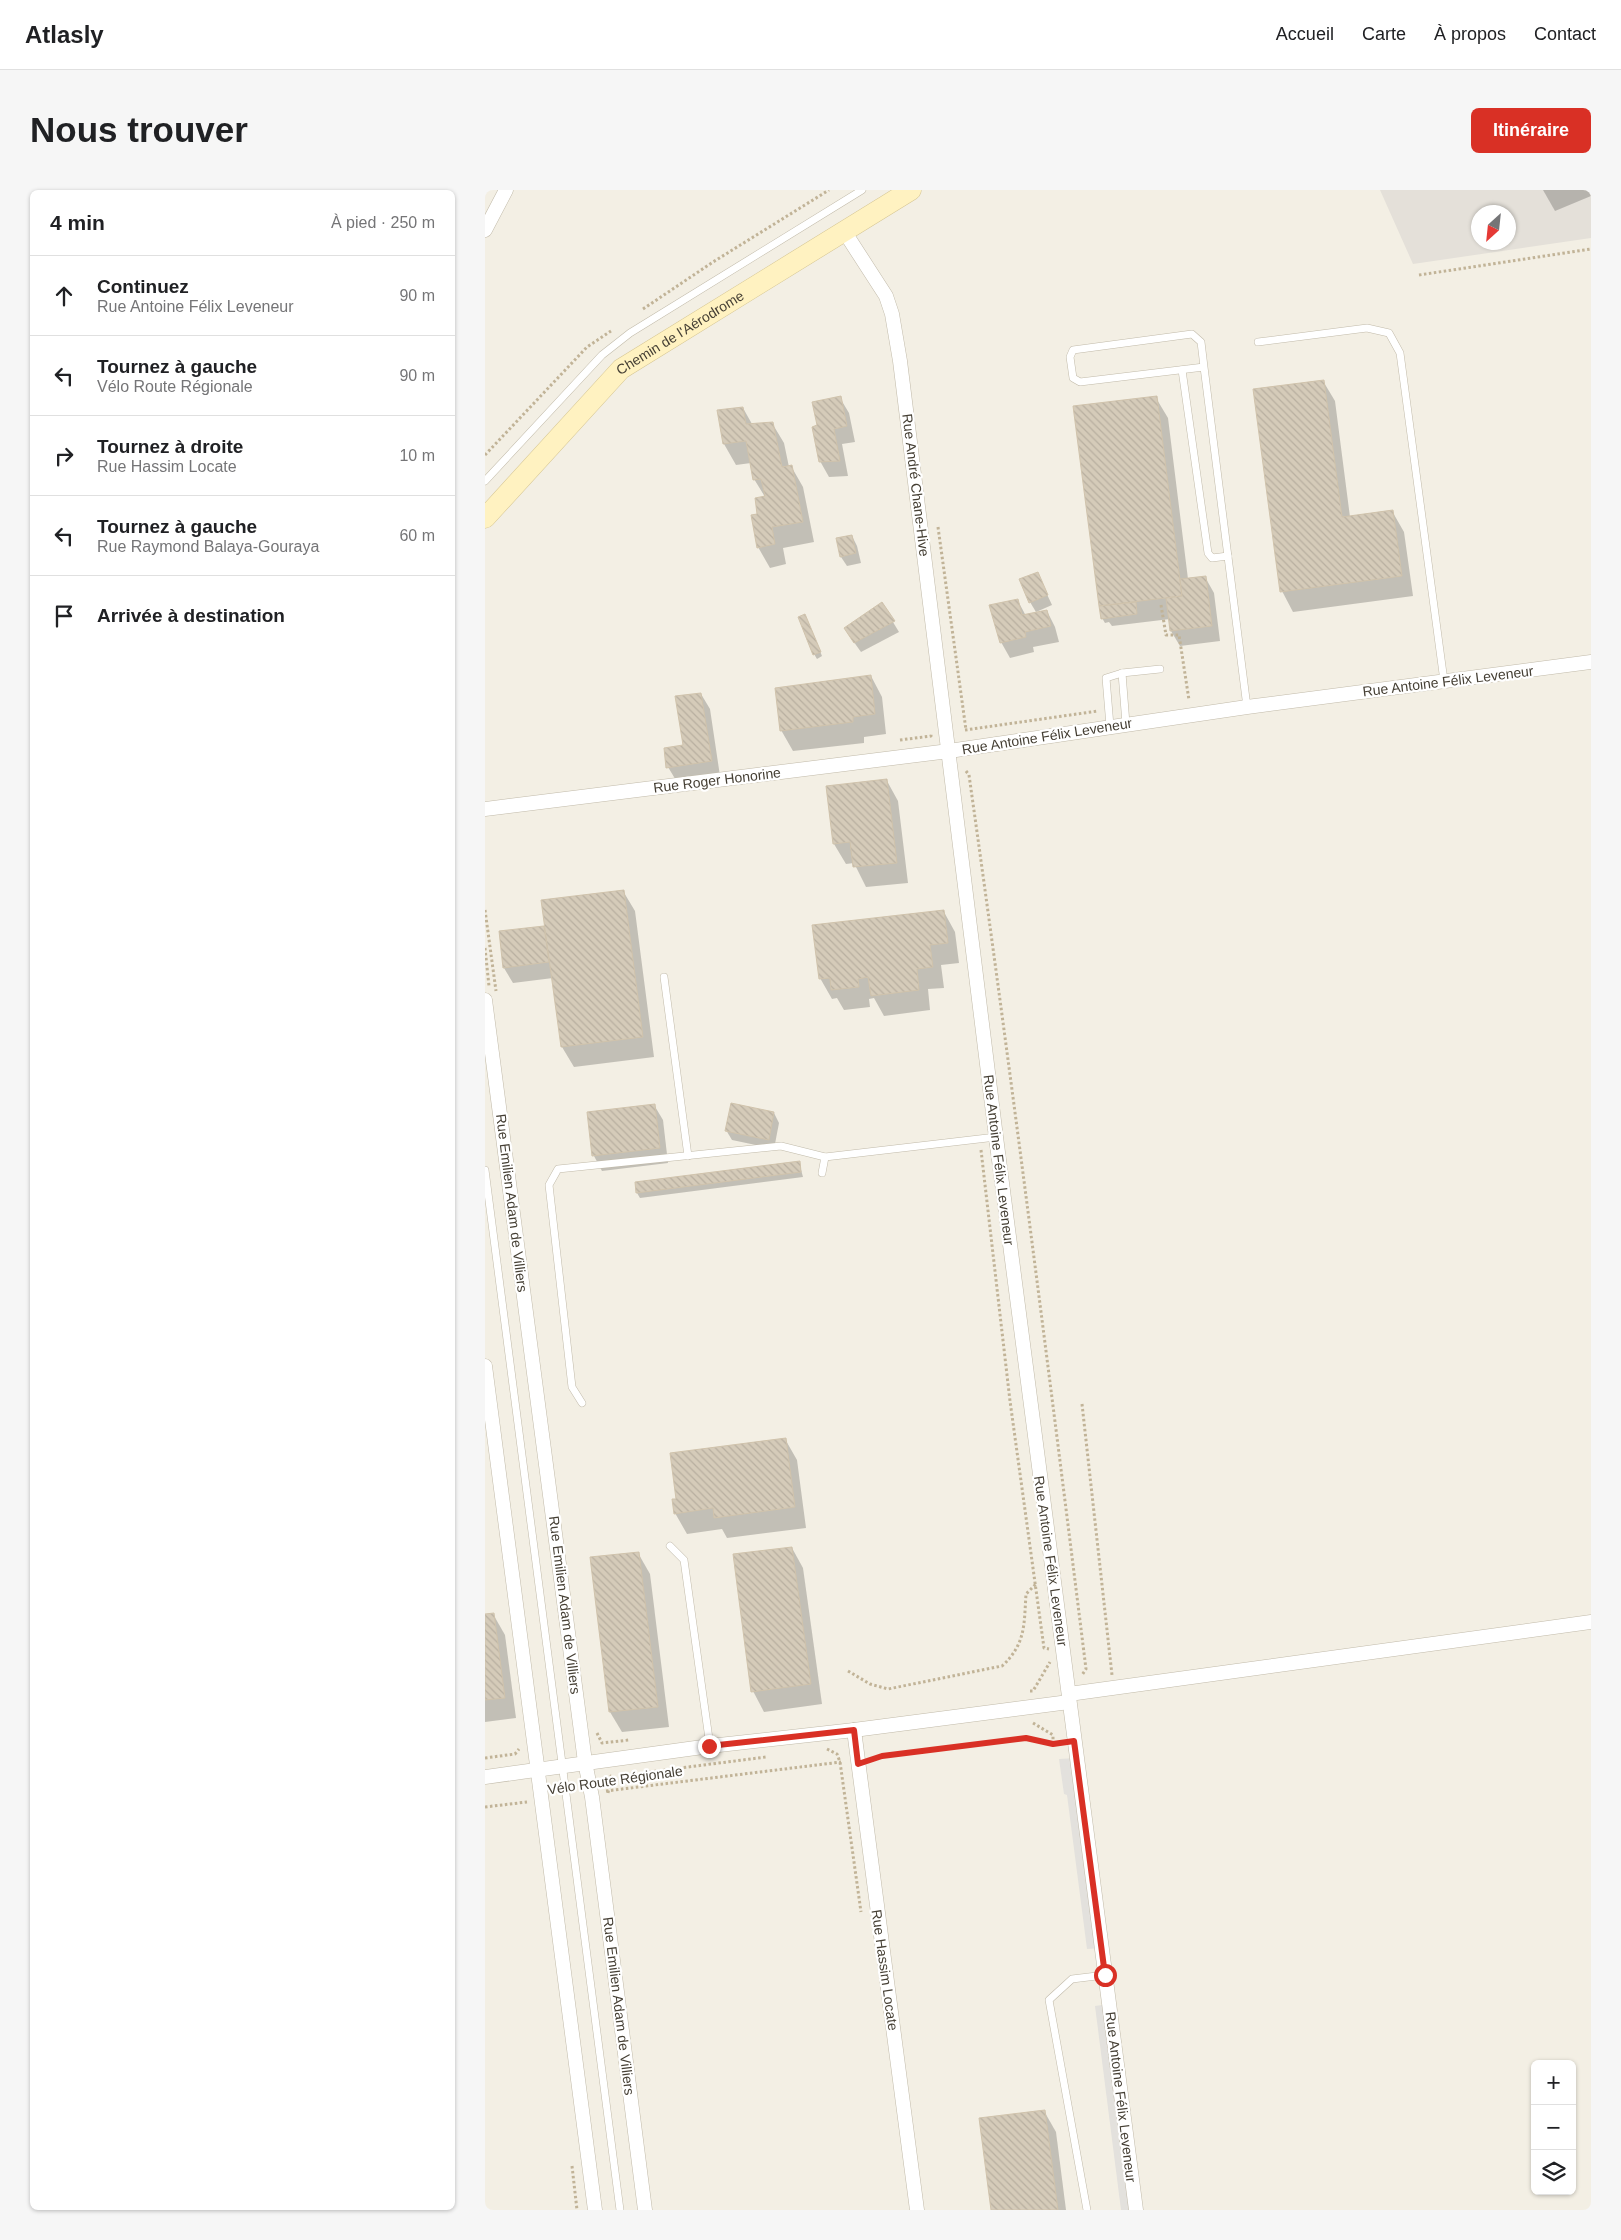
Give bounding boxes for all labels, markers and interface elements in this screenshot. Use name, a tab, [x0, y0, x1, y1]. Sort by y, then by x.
text: Atlasly	[25, 21, 104, 48]
text: Accueil	[1276, 24, 1334, 44]
text: Carte	[1362, 24, 1406, 44]
text: À propos	[1434, 24, 1506, 44]
text: Contact	[1534, 24, 1596, 44]
button: Itinéraire	[1471, 108, 1591, 153]
text: Nous trouver	[30, 110, 248, 149]
north arrow	[1471, 205, 1516, 250]
text: 4 min	[50, 211, 105, 234]
text: À pied · 250 m	[331, 214, 435, 231]
text: Continuez	[97, 276, 189, 297]
icon: ahead	[50, 282, 78, 310]
text: 90 m	[399, 287, 435, 304]
street label: Chemin de l'Aérodrome	[613, 287, 747, 378]
text: Rue Antoine Félix Leveneur	[97, 298, 294, 315]
text: Tournez à gauche	[97, 356, 257, 377]
icon: left	[50, 362, 78, 390]
text: 90 m	[399, 367, 435, 384]
text: Vélo Route Régionale	[97, 378, 253, 395]
street label: Rue André Chane-Hive	[899, 413, 933, 558]
text: Tournez à droite	[97, 436, 243, 457]
icon: right	[50, 442, 78, 470]
text: 10 m	[399, 447, 435, 464]
text: Rue Hassim Locate	[97, 458, 237, 475]
text: Tournez à gauche	[97, 516, 257, 537]
icon: left	[50, 522, 78, 550]
text: 60 m	[399, 527, 435, 544]
text: Rue Raymond Balaya-Gouraya	[97, 538, 319, 555]
icon: arrive	[50, 602, 78, 630]
text: Arrivée à destination	[97, 605, 285, 626]
street label: Rue Antoine Félix Leveneur	[1362, 663, 1535, 699]
street label: Rue Antoine Félix Leveneur	[961, 715, 1134, 757]
street label: Rue Roger Honorine	[652, 764, 782, 796]
street label: Rue Antoine Félix Leveneur	[981, 1074, 1017, 1247]
street label: Rue Emilien Adam de Villiers	[493, 1113, 531, 1293]
street label: Rue Antoine Félix Leveneur	[1031, 1475, 1071, 1648]
street label: Rue Emilien Adam de Villiers	[546, 1515, 584, 1695]
route end	[698, 1735, 721, 1758]
street label: Vélo Route Régionale	[546, 1763, 684, 1797]
street label: Rue Hassim Locate	[869, 1908, 901, 2032]
street label: Rue Emilien Adam de Villiers	[600, 1916, 638, 2096]
route start	[1094, 1964, 1117, 1987]
street label: Rue Antoine Félix Leveneur	[1103, 2011, 1139, 2184]
map controls	[1531, 2060, 1576, 2195]
button: +	[1531, 2060, 1576, 2105]
button: −	[1531, 2105, 1576, 2150]
button: layers	[1531, 2150, 1576, 2195]

